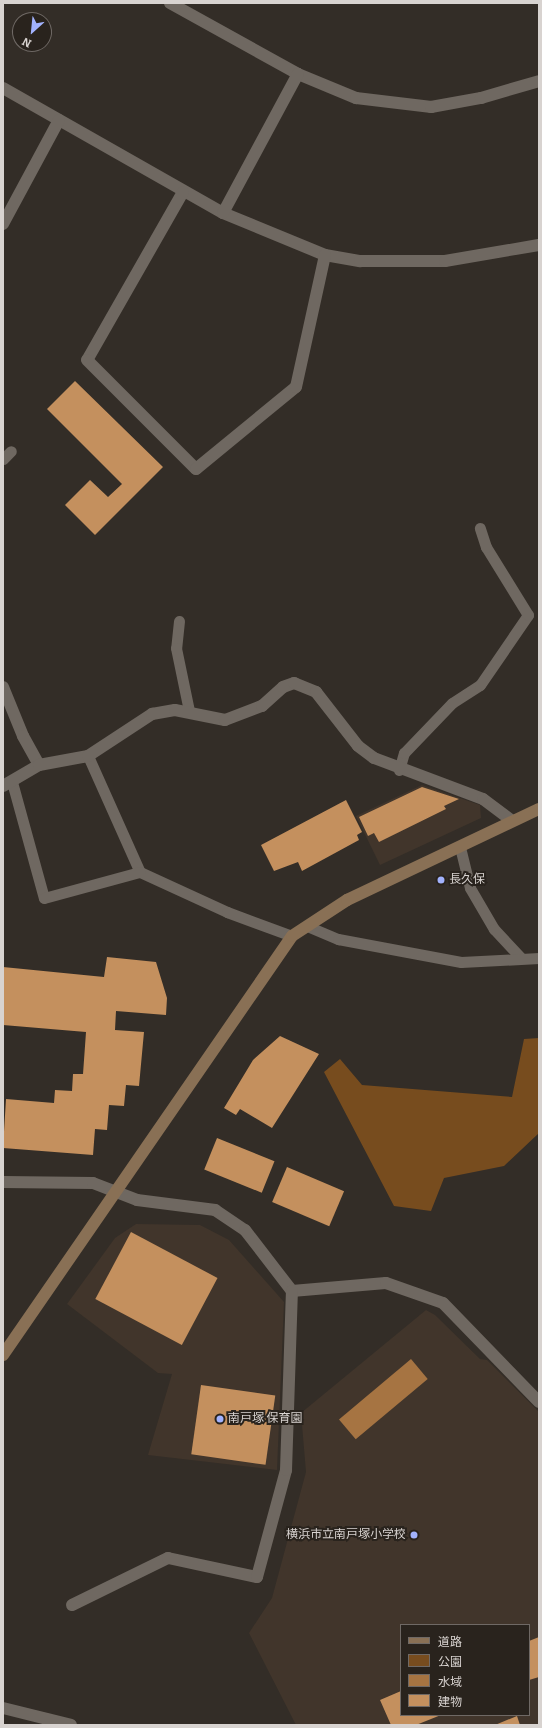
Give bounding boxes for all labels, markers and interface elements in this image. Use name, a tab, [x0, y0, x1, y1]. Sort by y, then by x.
north arrow	[12, 12, 52, 52]
text: N	[20, 35, 34, 50]
place label: 長久保	[449, 873, 485, 887]
marker: 長久保	[436, 875, 446, 885]
place label: 南戸塚 保育園	[228, 1412, 302, 1426]
marker: 南戸塚 保育園	[215, 1414, 225, 1424]
place label: 横浜市立南戸塚小学校	[286, 1528, 406, 1542]
marker: 横浜市立南戸塚小学校	[409, 1530, 419, 1540]
legend	[400, 1624, 530, 1716]
text: 道路	[438, 1635, 462, 1649]
text: 公園	[438, 1655, 462, 1669]
text: 水域	[438, 1675, 462, 1689]
text: 建物	[438, 1695, 462, 1709]

